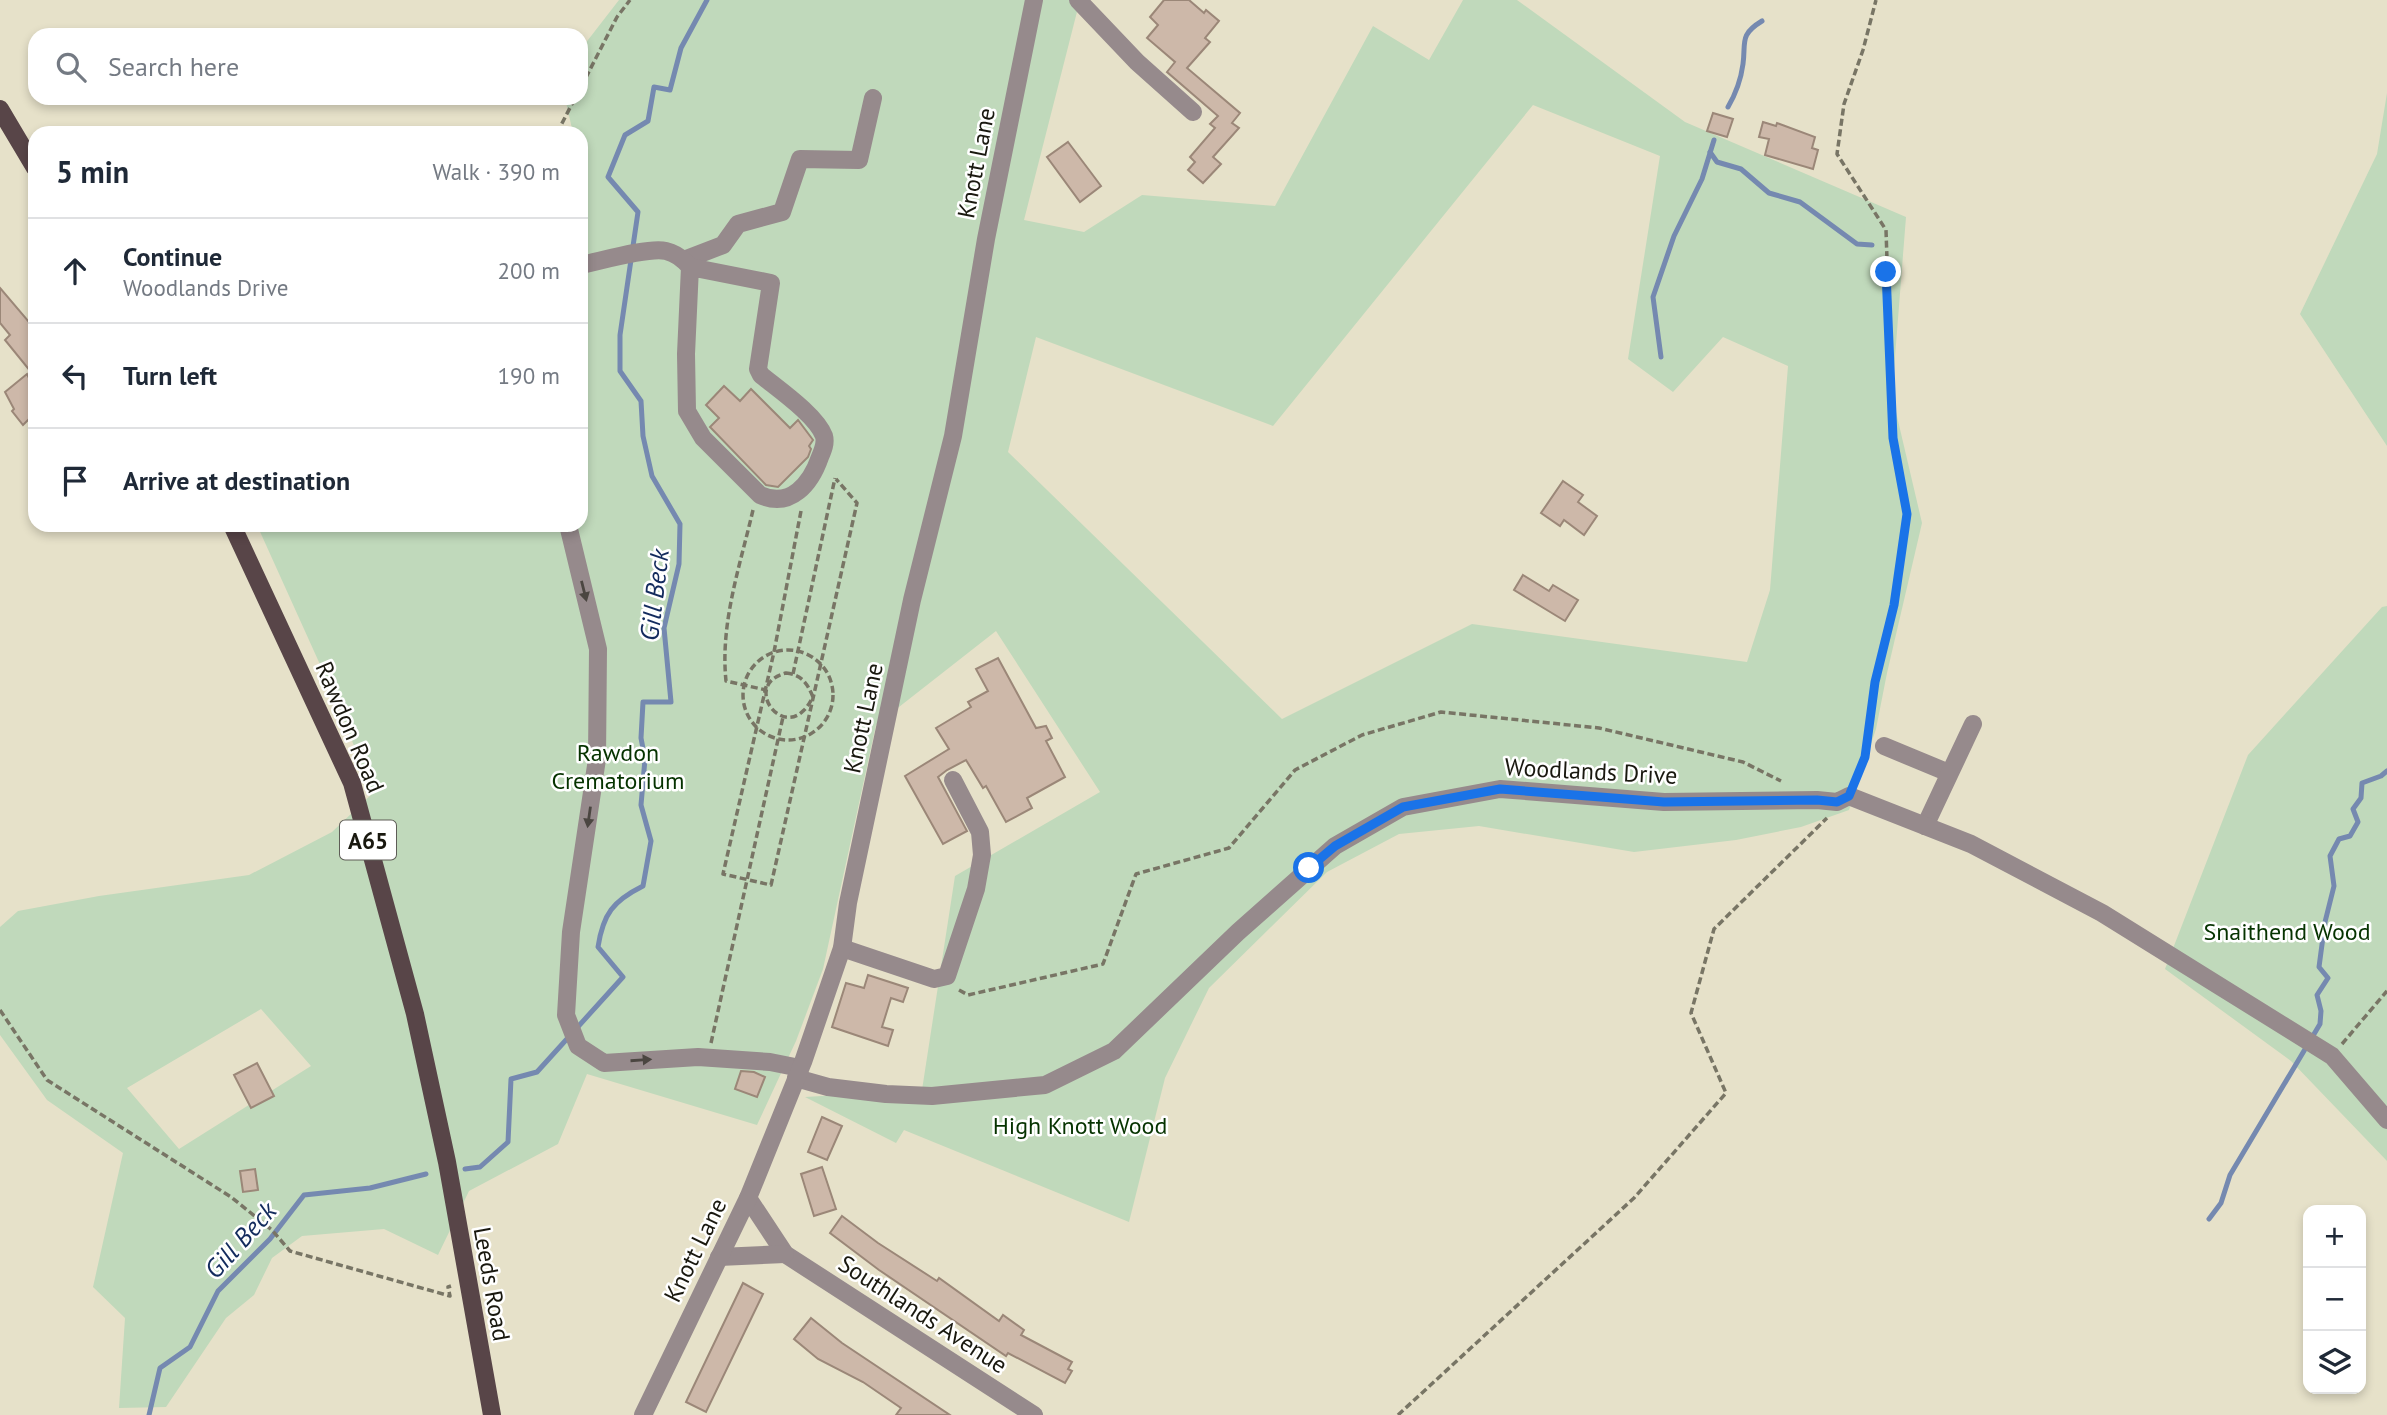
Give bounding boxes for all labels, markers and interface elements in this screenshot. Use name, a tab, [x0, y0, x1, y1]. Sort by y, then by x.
search box	[28, 28, 588, 105]
icon: search	[52, 48, 90, 86]
text: Search here	[108, 50, 239, 83]
street label: Knott Lane	[950, 105, 1002, 221]
text: 5 min	[56, 152, 129, 191]
text: Walk · 390 m	[433, 157, 560, 186]
text: Continue	[123, 240, 222, 273]
icon: ahead	[56, 252, 94, 290]
text: 200 m	[498, 256, 560, 285]
route end	[1870, 256, 1901, 287]
text: Woodlands Drive	[123, 273, 289, 302]
icon: left	[56, 357, 94, 395]
text: Turn left	[123, 359, 217, 392]
text: 190 m	[498, 361, 560, 390]
icon: arrive	[56, 462, 94, 500]
text: Arrive at destination	[123, 464, 350, 497]
water label: Gill Beck	[632, 546, 676, 643]
one-way arrow	[579, 580, 590, 602]
street label: Rawdon Road	[308, 657, 392, 797]
street label: Knott Lane	[836, 660, 890, 776]
park label: Rawdon Crematorium	[552, 737, 684, 796]
street label: Woodlands Drive	[1504, 751, 1678, 791]
one-way arrow	[583, 806, 594, 828]
road number: A65	[340, 820, 396, 860]
route start	[1293, 852, 1324, 883]
park label: Snaithend Wood	[2203, 916, 2371, 947]
one-way arrow	[630, 1055, 652, 1066]
park label: High Knott Wood	[993, 1110, 1167, 1141]
street label: Knott Lane	[657, 1193, 733, 1307]
water label: Gill Beck	[197, 1194, 284, 1285]
map controls	[2303, 1205, 2366, 1394]
button: +	[2303, 1205, 2366, 1268]
street label: Leeds Road	[467, 1225, 517, 1343]
street label: Southlands Avenue	[833, 1248, 1013, 1380]
button: −	[2303, 1268, 2366, 1331]
button: layers	[2303, 1331, 2366, 1394]

